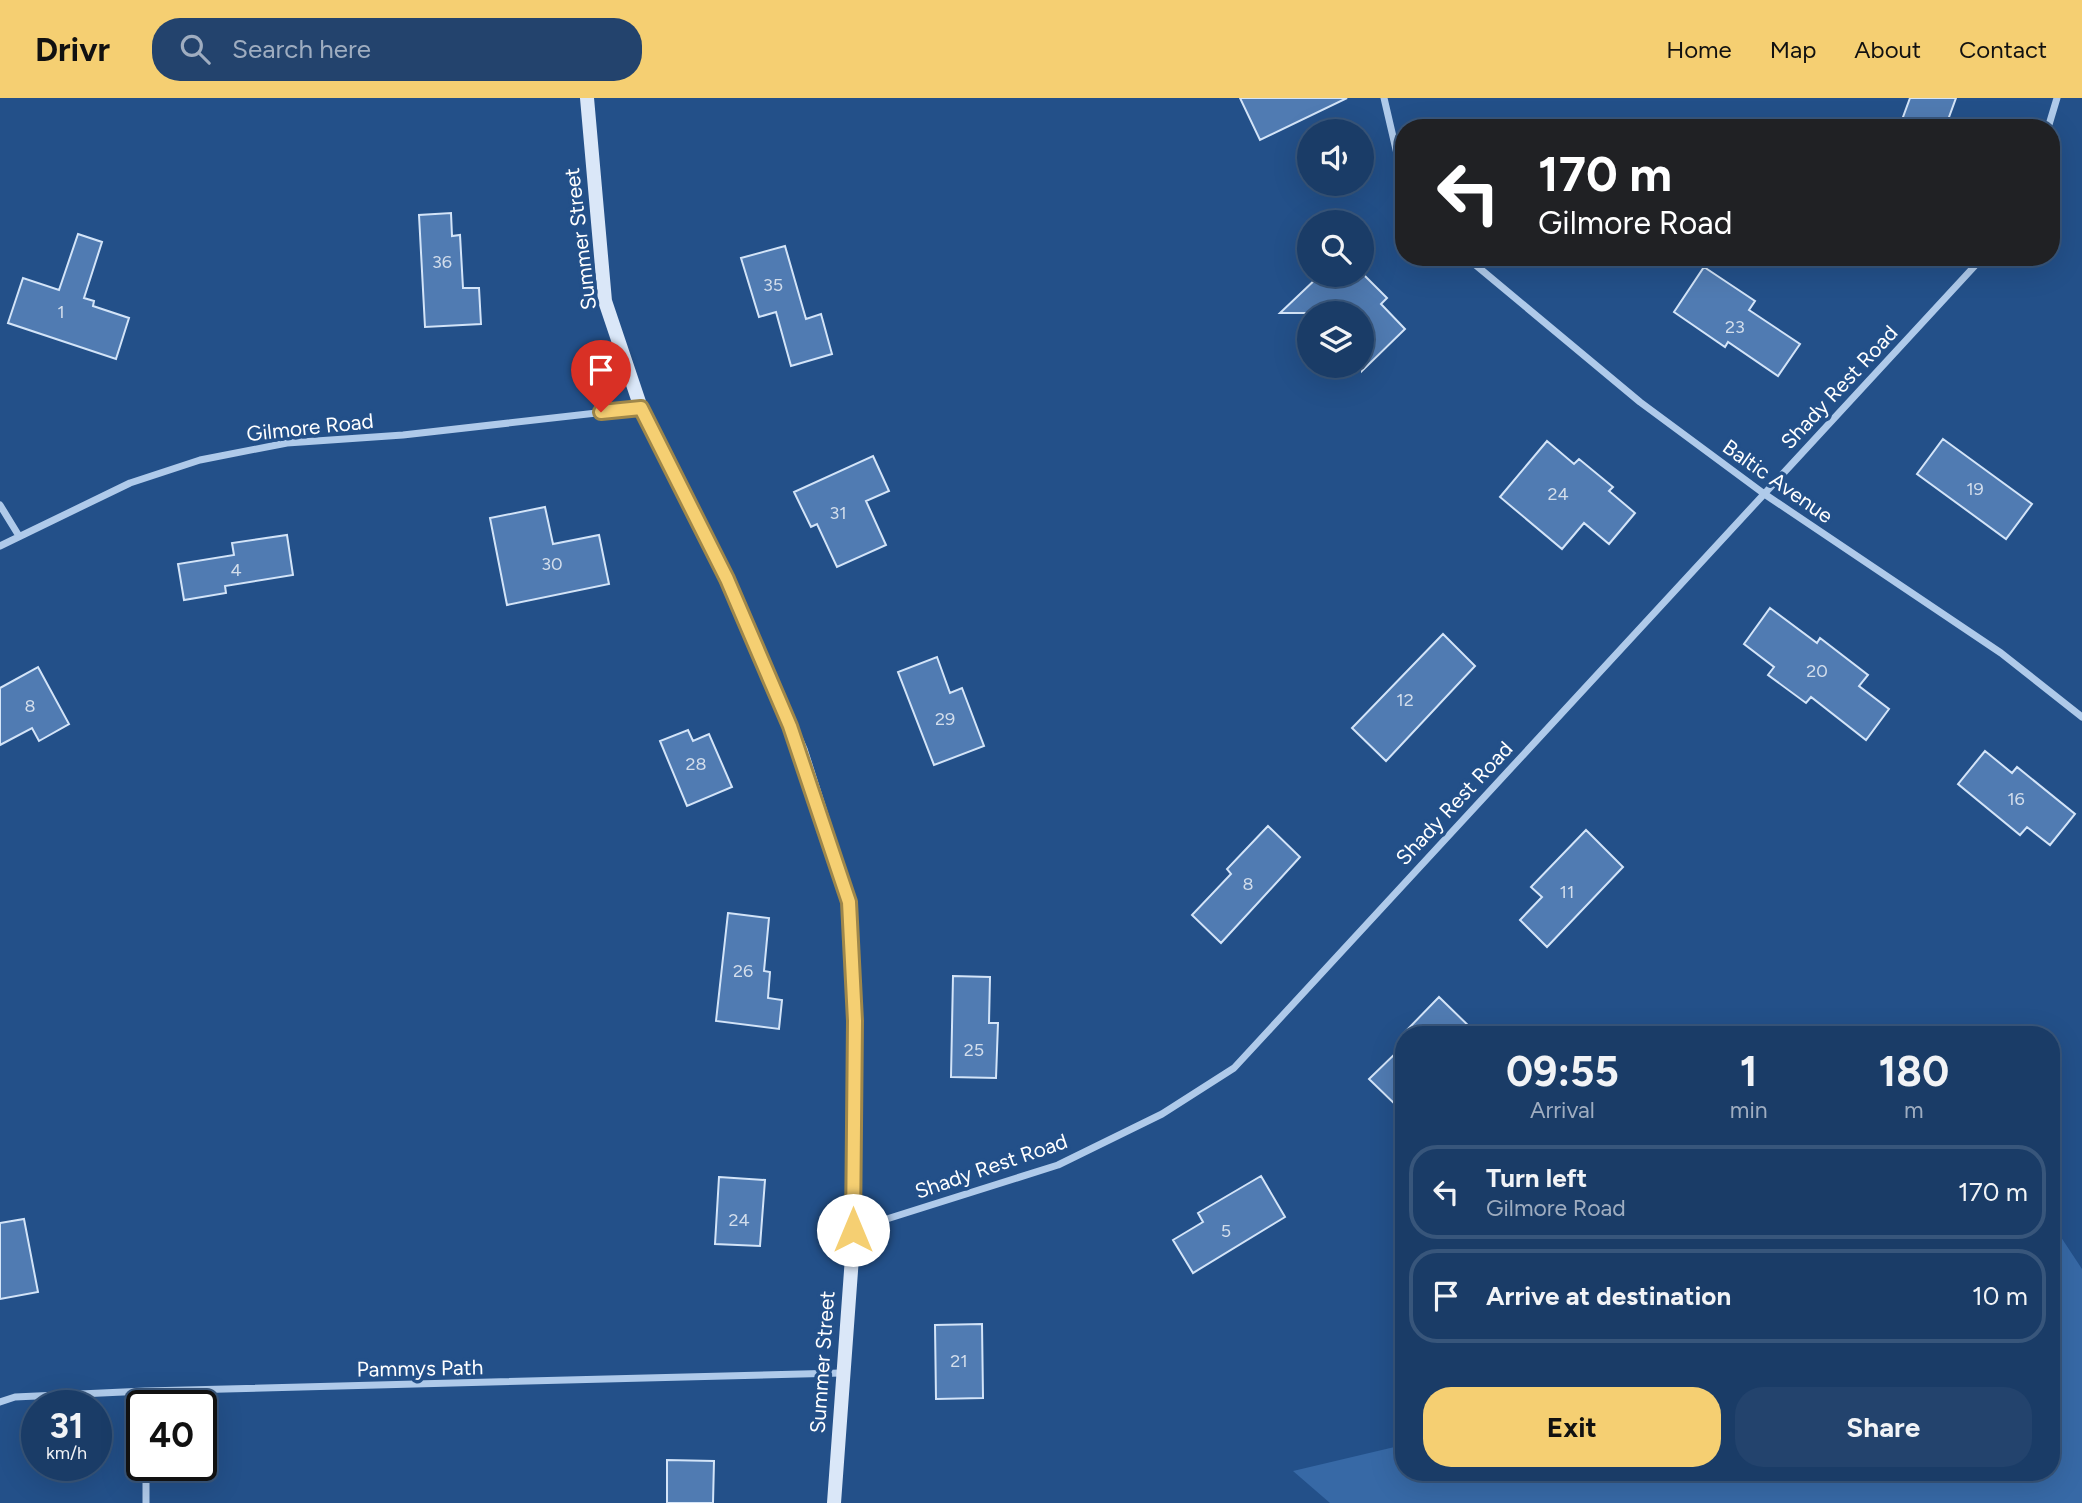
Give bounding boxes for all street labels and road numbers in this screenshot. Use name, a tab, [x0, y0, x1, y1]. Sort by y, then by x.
street label: Summer Street	[559, 166, 601, 311]
street label: Shady Rest Road	[1775, 320, 1903, 454]
street label: Gilmore Road	[245, 408, 375, 446]
street label: Baltic Avenue	[1718, 434, 1838, 528]
street label: Shady Rest Road	[1390, 736, 1518, 870]
street label: Shady Rest Road	[911, 1128, 1071, 1204]
street label: Summer Street	[805, 1290, 839, 1434]
street label: Pammys Path	[357, 1354, 483, 1382]

